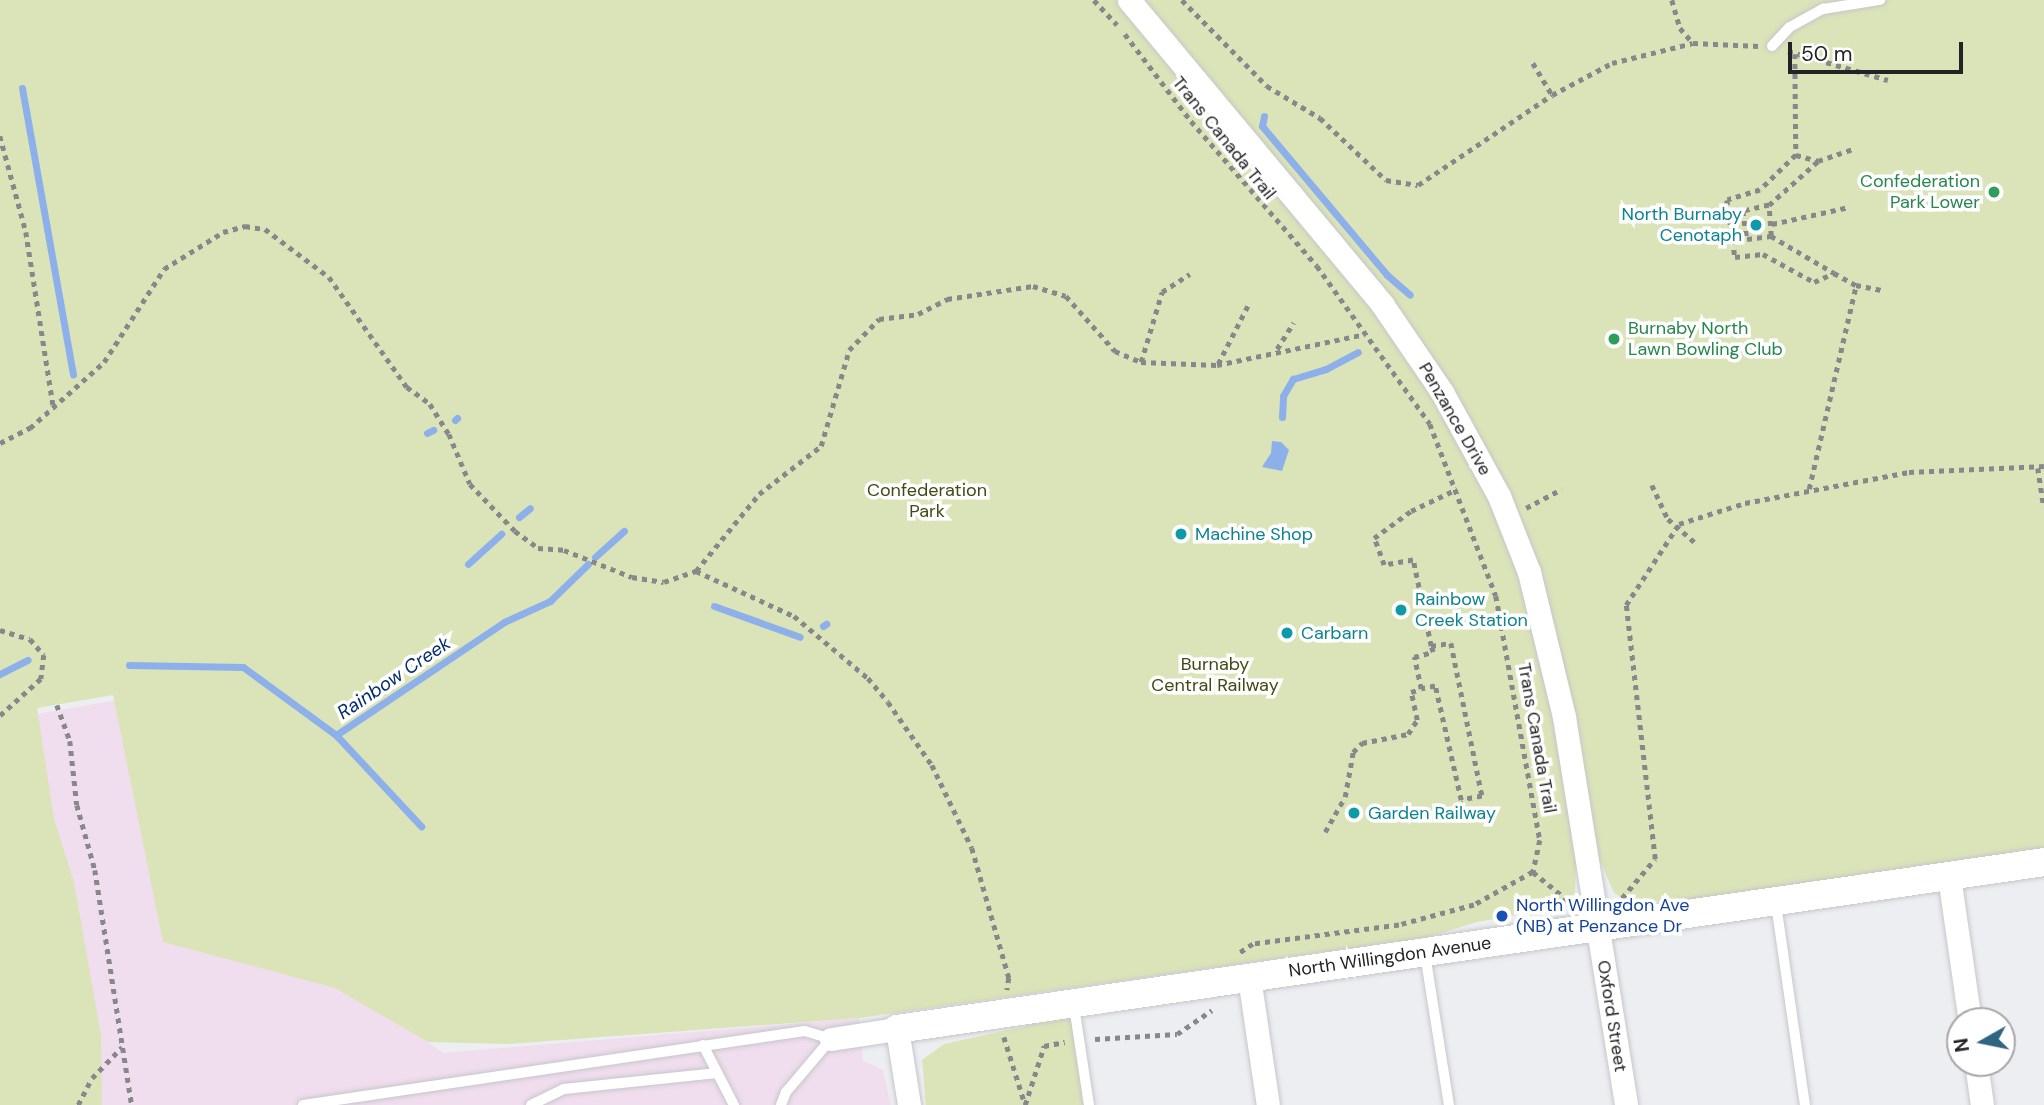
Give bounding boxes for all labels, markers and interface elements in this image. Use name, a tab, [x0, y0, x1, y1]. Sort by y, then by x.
scale bar	[1792, 28, 1967, 72]
text: 50 m	[1801, 40, 1852, 68]
street label: Trans Canada Trail	[1168, 72, 1280, 204]
place label: Confederation Park Lower	[1860, 171, 1980, 214]
marker: Confederation Park Lower	[1986, 184, 2002, 200]
place label: North Burnaby Cenotaph	[1622, 204, 1742, 246]
marker: North Burnaby Cenotaph	[1748, 217, 1764, 233]
place label: Burnaby North Lawn Bowling Club	[1628, 318, 1783, 360]
marker: Burnaby North Lawn Bowling Club	[1606, 331, 1622, 347]
street label: Penzance Drive	[1414, 359, 1496, 479]
park label: Confederation Park	[867, 480, 987, 522]
place label: Machine Shop	[1195, 523, 1313, 545]
marker: Machine Shop	[1173, 526, 1189, 542]
place label: Rainbow Creek Station	[1415, 589, 1528, 632]
marker: Rainbow Creek Station	[1393, 602, 1409, 618]
place label: Carbarn	[1301, 622, 1368, 644]
marker: Carbarn	[1279, 625, 1295, 641]
water label: Rainbow Creek	[333, 632, 455, 724]
park label: Burnaby Central Railway	[1151, 654, 1279, 696]
street label: Trans Canada Trail	[1513, 661, 1561, 815]
place label: Garden Railway	[1368, 802, 1496, 824]
marker: Garden Railway	[1346, 805, 1362, 821]
place label: North Willingdon Ave (NB) at Penzance Dr	[1516, 895, 1689, 937]
marker: North Willingdon Ave (NB) at Penzance Dr	[1494, 908, 1510, 924]
street label: North Willingdon Avenue	[1287, 932, 1493, 982]
street label: Oxford Street	[1593, 959, 1631, 1073]
north arrow	[1946, 1007, 2016, 1077]
text: N	[1948, 1036, 1975, 1054]

